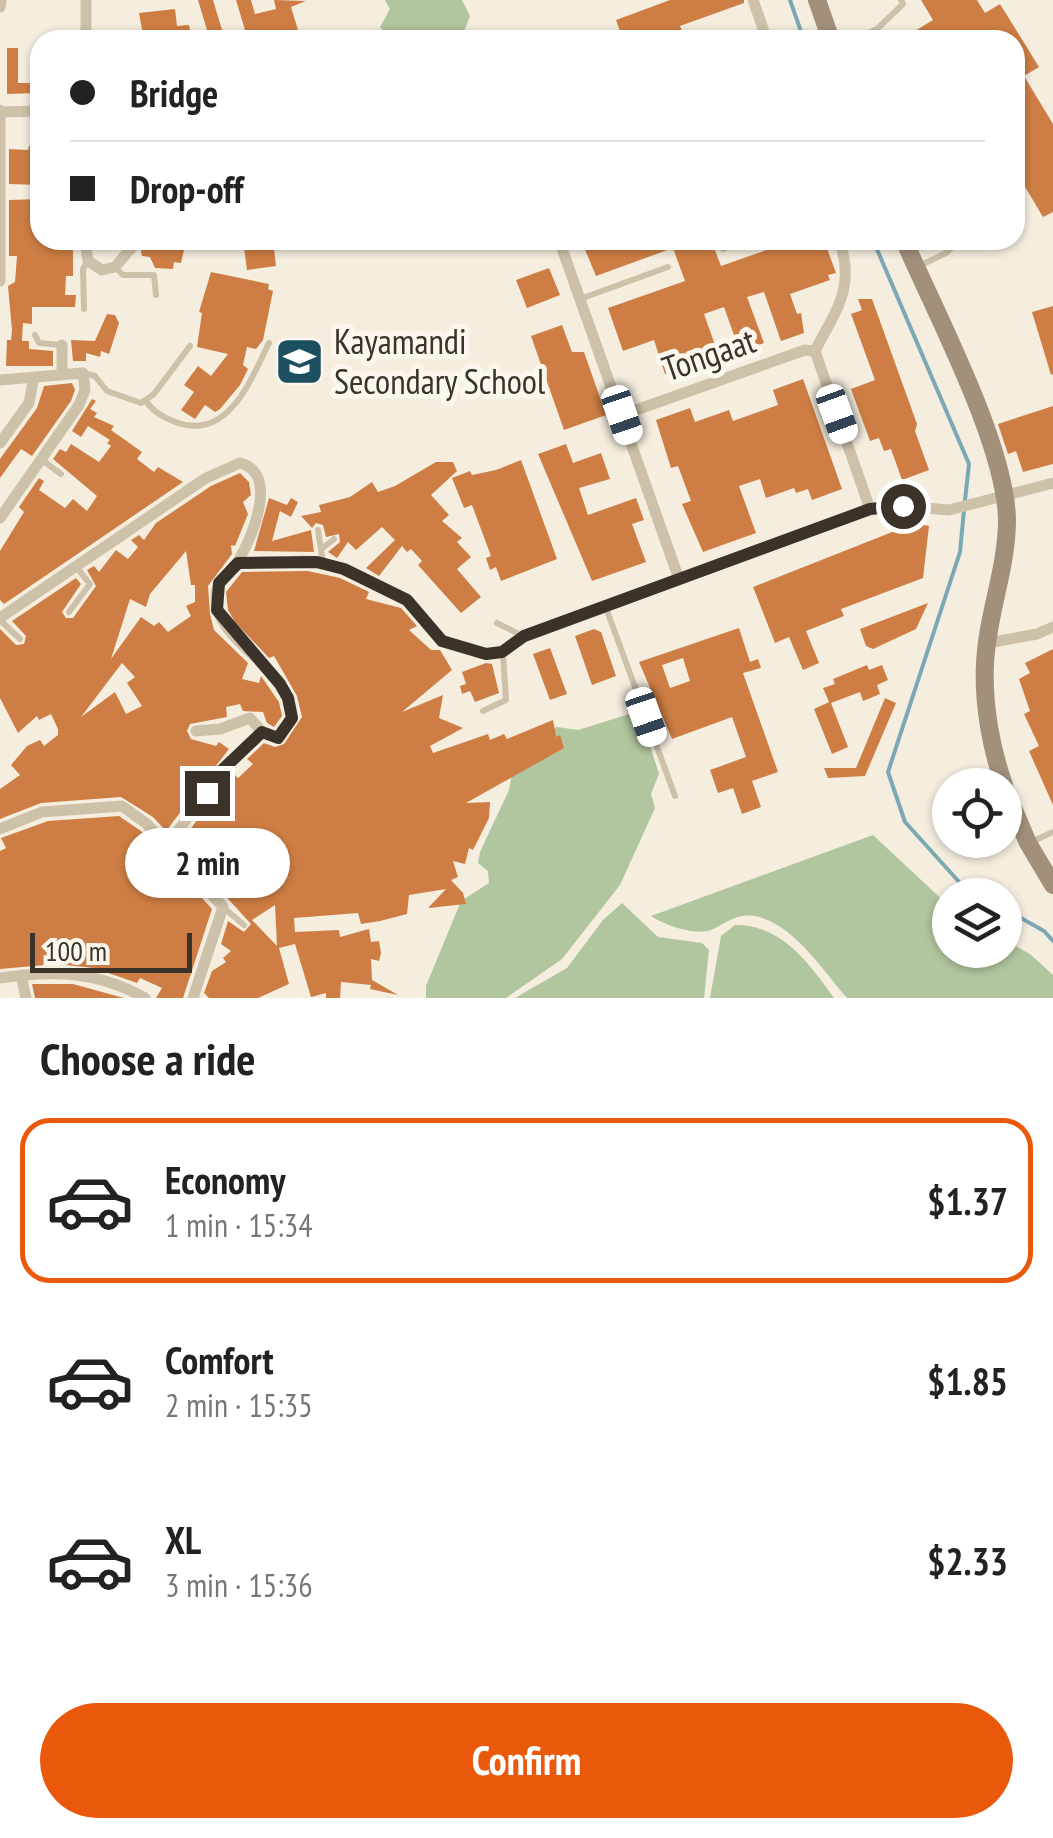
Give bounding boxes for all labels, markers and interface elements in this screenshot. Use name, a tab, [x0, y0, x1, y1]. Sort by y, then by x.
text: Bridge	[130, 68, 218, 117]
text: Drop-off	[130, 164, 244, 213]
street label: Tongaat	[656, 317, 762, 391]
place label: Kayamandi Secondary School	[334, 318, 545, 404]
school or university icon: Kayamandi Secondary School	[273, 336, 325, 388]
car	[813, 381, 861, 447]
car	[598, 382, 646, 448]
route start	[881, 484, 926, 529]
car	[622, 684, 670, 750]
map controls	[932, 768, 1022, 968]
button: locate	[932, 768, 1022, 858]
route end	[185, 771, 230, 816]
callout: 2 min	[124, 828, 290, 898]
text: 2 min	[175, 842, 240, 884]
button: layers	[932, 878, 1022, 968]
scale bar	[30, 928, 192, 973]
text: 100 m	[45, 932, 107, 969]
text: Choose a ride	[40, 1029, 255, 1087]
text: Economy	[165, 1155, 285, 1204]
icon: car	[45, 1156, 135, 1246]
text: $1.37	[927, 1176, 1008, 1225]
text: 1 min · 15:34	[165, 1204, 313, 1246]
text: Comfort	[165, 1335, 274, 1384]
icon: car	[45, 1336, 135, 1426]
text: $1.85	[927, 1356, 1008, 1405]
text: 2 min · 15:35	[165, 1384, 313, 1426]
text: XL	[165, 1515, 201, 1564]
icon: car	[45, 1516, 135, 1606]
text: $2.33	[927, 1536, 1008, 1585]
text: 3 min · 15:36	[165, 1564, 313, 1606]
button: Confirm	[40, 1703, 1013, 1818]

